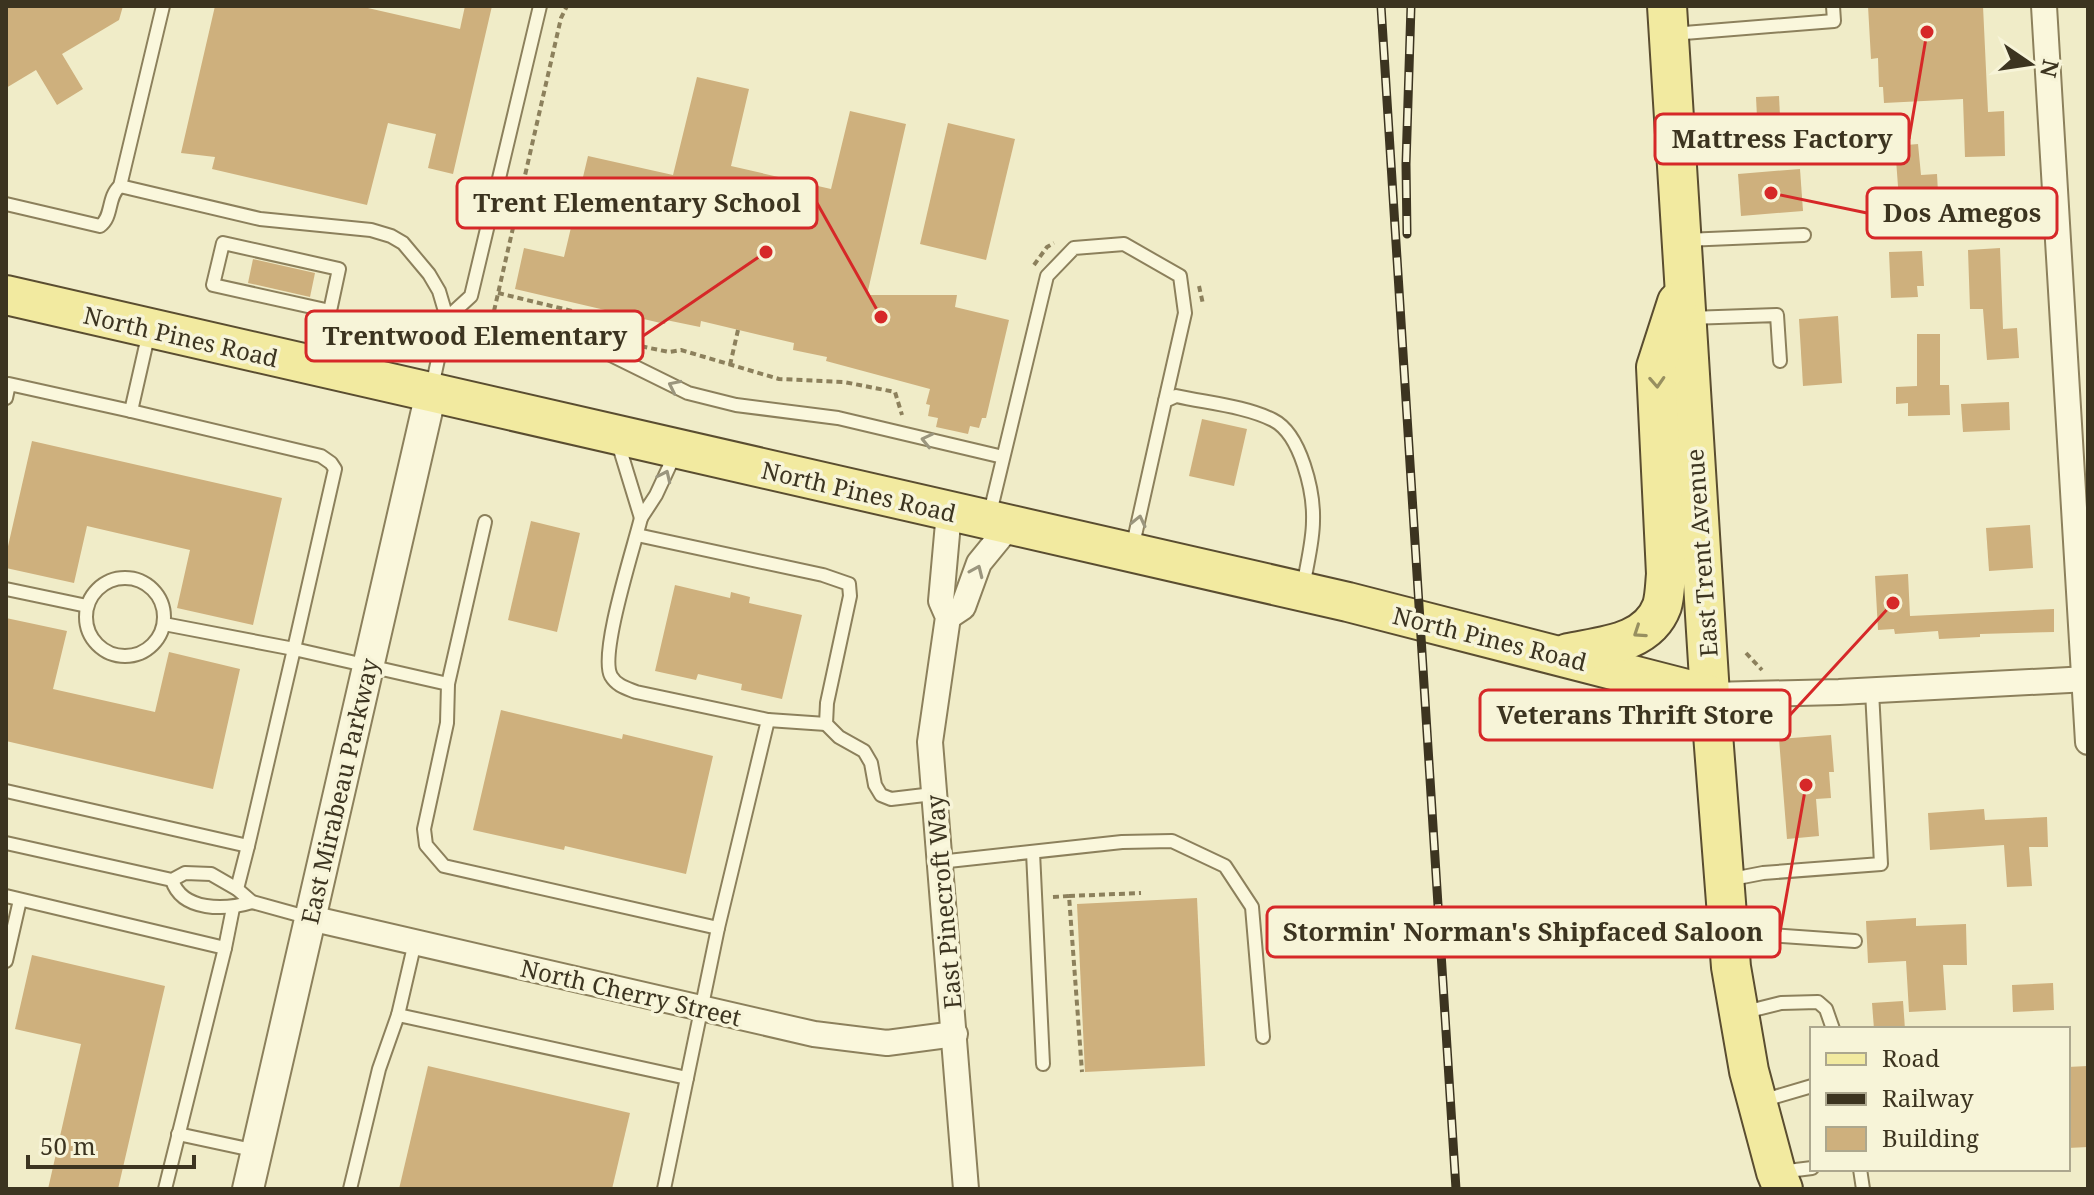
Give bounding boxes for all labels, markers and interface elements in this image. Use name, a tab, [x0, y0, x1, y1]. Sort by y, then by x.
north arrow	[1990, 24, 2070, 104]
text: N	[2034, 57, 2067, 81]
callout: Mattress Factory	[1655, 114, 1909, 164]
text: Mattress Factory	[1671, 120, 1894, 156]
callout: Trent Elementary School	[457, 178, 817, 228]
text: Trent Elementary School	[473, 184, 801, 220]
callout: Dos Amegos	[1867, 188, 2057, 238]
text: Dos Amegos	[1883, 194, 2041, 230]
street label: North Pines Road	[80, 298, 282, 374]
callout: Trentwood Elementary	[306, 311, 643, 361]
text: Trentwood Elementary	[323, 317, 628, 353]
one-way arrow	[1648, 376, 1665, 389]
one-way arrow	[667, 380, 682, 396]
one-way arrow	[921, 432, 935, 449]
street label: East Trent Avenue	[1677, 448, 1725, 658]
street label: North Pines Road	[758, 453, 960, 529]
one-way arrow	[655, 469, 671, 484]
one-way arrow	[1129, 514, 1146, 528]
one-way arrow	[968, 564, 984, 579]
street label: North Pines Road	[1390, 598, 1591, 678]
one-way arrow	[1634, 622, 1648, 637]
street label: East Mirabeau Parkway	[292, 654, 386, 927]
callout: Veterans Thrift Store	[1480, 690, 1790, 740]
text: Veterans Thrift Store	[1496, 696, 1774, 732]
street label: East Pinecroft Way	[917, 793, 969, 1011]
callout: Stormin' Norman's Shipfaced Saloon	[1267, 907, 1780, 957]
text: Stormin' Norman's Shipfaced Saloon	[1283, 913, 1763, 949]
street label: North Cherry Street	[517, 951, 745, 1033]
legend	[1810, 1027, 2070, 1171]
text: Road	[1882, 1041, 1940, 1074]
text: Railway	[1882, 1081, 1974, 1114]
scale bar	[28, 1119, 194, 1169]
text: Building	[1882, 1121, 1979, 1154]
text: 50 m	[40, 1129, 96, 1162]

